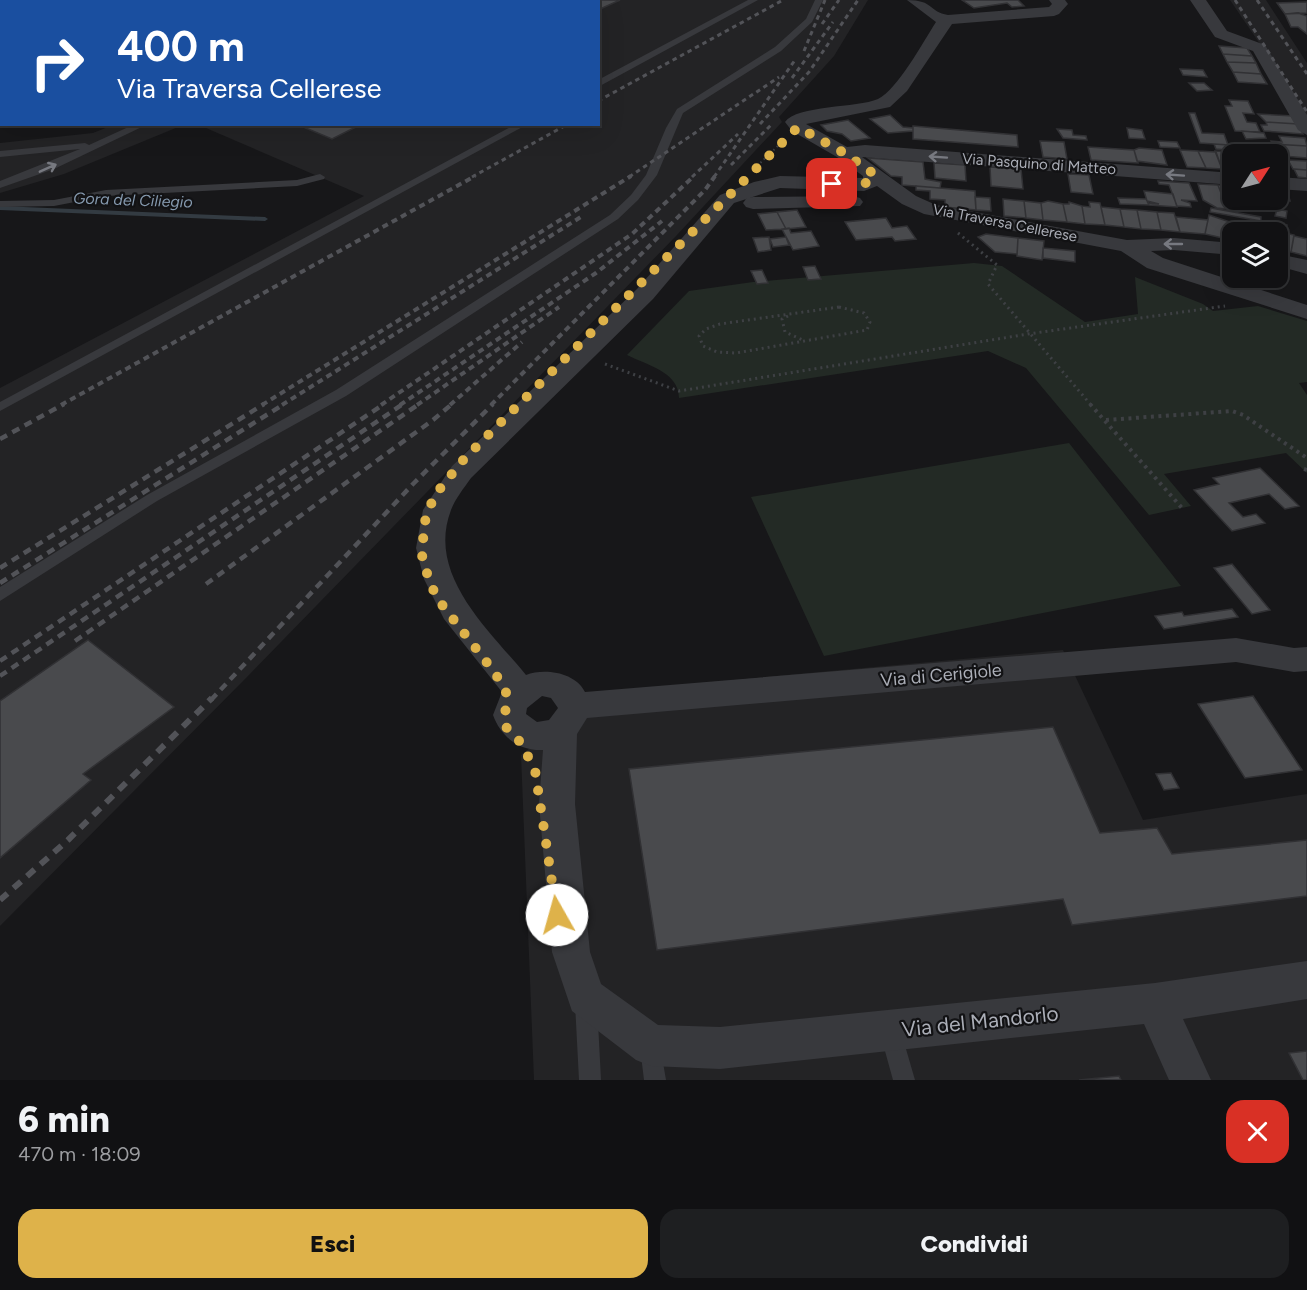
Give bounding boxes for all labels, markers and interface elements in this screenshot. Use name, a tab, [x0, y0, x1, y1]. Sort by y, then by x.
text: 400 m	[117, 21, 245, 72]
icon: right	[18, 24, 96, 102]
text: Via Traversa Cellerese	[117, 72, 381, 105]
north arrow	[1222, 144, 1288, 210]
map controls	[1222, 144, 1288, 288]
street label: Via Pasquino di Matteo	[961, 150, 1117, 178]
one-way arrow	[929, 151, 949, 162]
pin	[806, 158, 857, 209]
one-way arrow	[39, 161, 57, 172]
icon: arrive	[815, 167, 848, 200]
one-way arrow	[1165, 169, 1185, 180]
water label: Gora del Ciliegio	[73, 188, 193, 212]
street label: Via Traversa Cellerese	[931, 200, 1079, 246]
button: layers	[1222, 222, 1288, 288]
one-way arrow	[1163, 239, 1183, 250]
street label: Via di Cerigiole	[880, 659, 1003, 691]
position arrow	[525, 883, 589, 947]
street label: Via del Mandorlo	[900, 1000, 1060, 1042]
text: 6 min	[18, 1098, 110, 1141]
button: close	[1226, 1100, 1289, 1163]
text: 470 m · 18:09	[18, 1142, 141, 1166]
button: Esci	[18, 1209, 648, 1278]
button: Condividi	[660, 1209, 1289, 1278]

